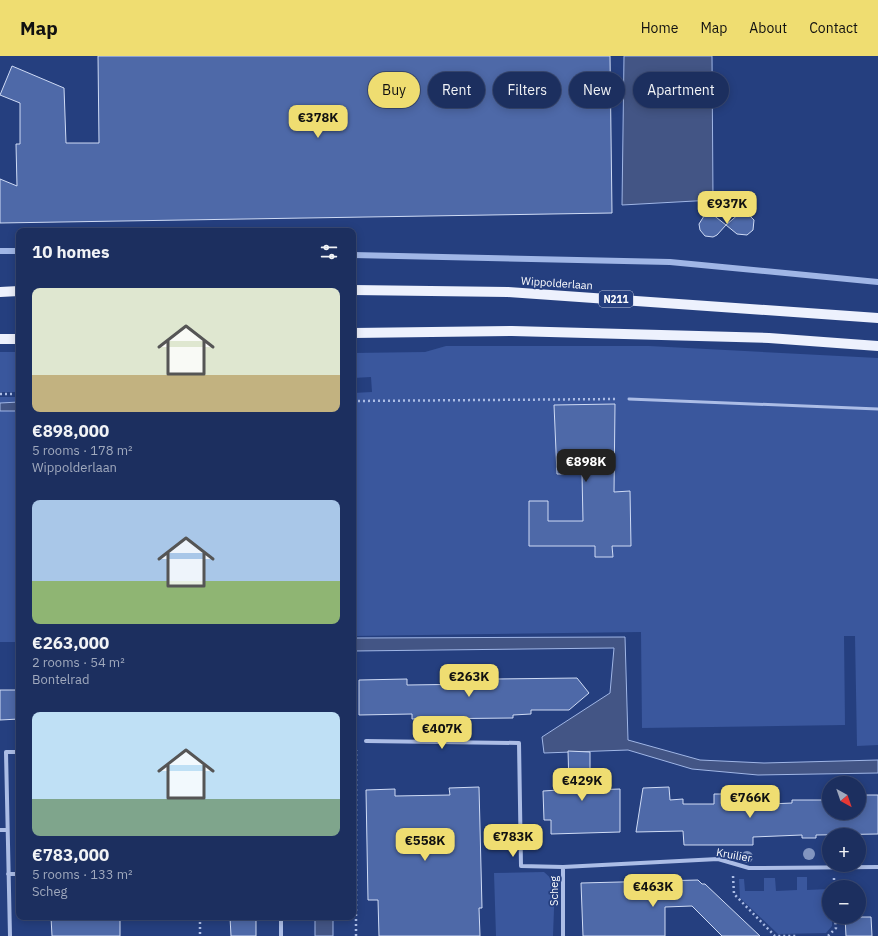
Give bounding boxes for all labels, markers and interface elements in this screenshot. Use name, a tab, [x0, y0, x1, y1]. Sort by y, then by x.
text: Map	[20, 16, 58, 40]
text: Home	[641, 19, 678, 37]
text: Map	[700, 19, 727, 37]
text: About	[749, 19, 787, 37]
text: Contact	[809, 19, 858, 37]
chip: Buy	[368, 72, 420, 108]
chip: Rent	[428, 72, 485, 108]
chip: Filters	[493, 72, 561, 108]
chip: New	[569, 72, 625, 108]
chip: Apartment	[633, 72, 729, 108]
pin: €378K	[290, 105, 346, 139]
text: €378K	[298, 109, 338, 126]
pin: €937K	[699, 191, 755, 225]
text: €937K	[707, 195, 747, 212]
text: 10 homes	[32, 241, 109, 263]
icon: filters	[318, 241, 340, 263]
street label: Wippolderlaan	[521, 274, 593, 292]
road number: N211	[599, 291, 633, 307]
icon: home	[150, 314, 222, 386]
text: €898,000	[32, 420, 109, 442]
text: 5 rooms · 178 m²	[32, 442, 133, 459]
pin: €898K	[558, 449, 614, 483]
text: €898K	[566, 453, 606, 470]
text: Wippolderlaan	[32, 459, 117, 476]
icon: home	[150, 526, 222, 598]
text: €263,000	[32, 632, 109, 654]
text: 2 rooms · 54 m²	[32, 654, 125, 671]
pin: €263K	[441, 664, 497, 698]
text: €263K	[449, 668, 489, 685]
text: Bontelrad	[32, 671, 90, 688]
pin: €407K	[414, 716, 470, 750]
text: €407K	[422, 720, 462, 737]
icon: home	[150, 738, 222, 810]
pin: €429K	[554, 768, 610, 802]
text: €429K	[562, 772, 602, 789]
north arrow	[822, 776, 866, 820]
map controls	[822, 776, 866, 924]
pin: €766K	[722, 785, 778, 819]
text: €766K	[730, 789, 770, 806]
pin: €783K	[485, 824, 541, 858]
pin: €558K	[397, 828, 453, 862]
text: €783K	[493, 828, 533, 845]
button: +	[822, 828, 866, 872]
text: €558K	[405, 832, 445, 849]
text: €783,000	[32, 844, 109, 866]
street label: Kruilier	[715, 845, 753, 865]
text: 5 rooms · 133 m²	[32, 866, 133, 883]
pin: €463K	[625, 874, 681, 908]
street label: Scheg	[547, 876, 561, 906]
text: €463K	[633, 878, 673, 895]
button: −	[822, 880, 866, 924]
text: Scheg	[32, 883, 67, 900]

